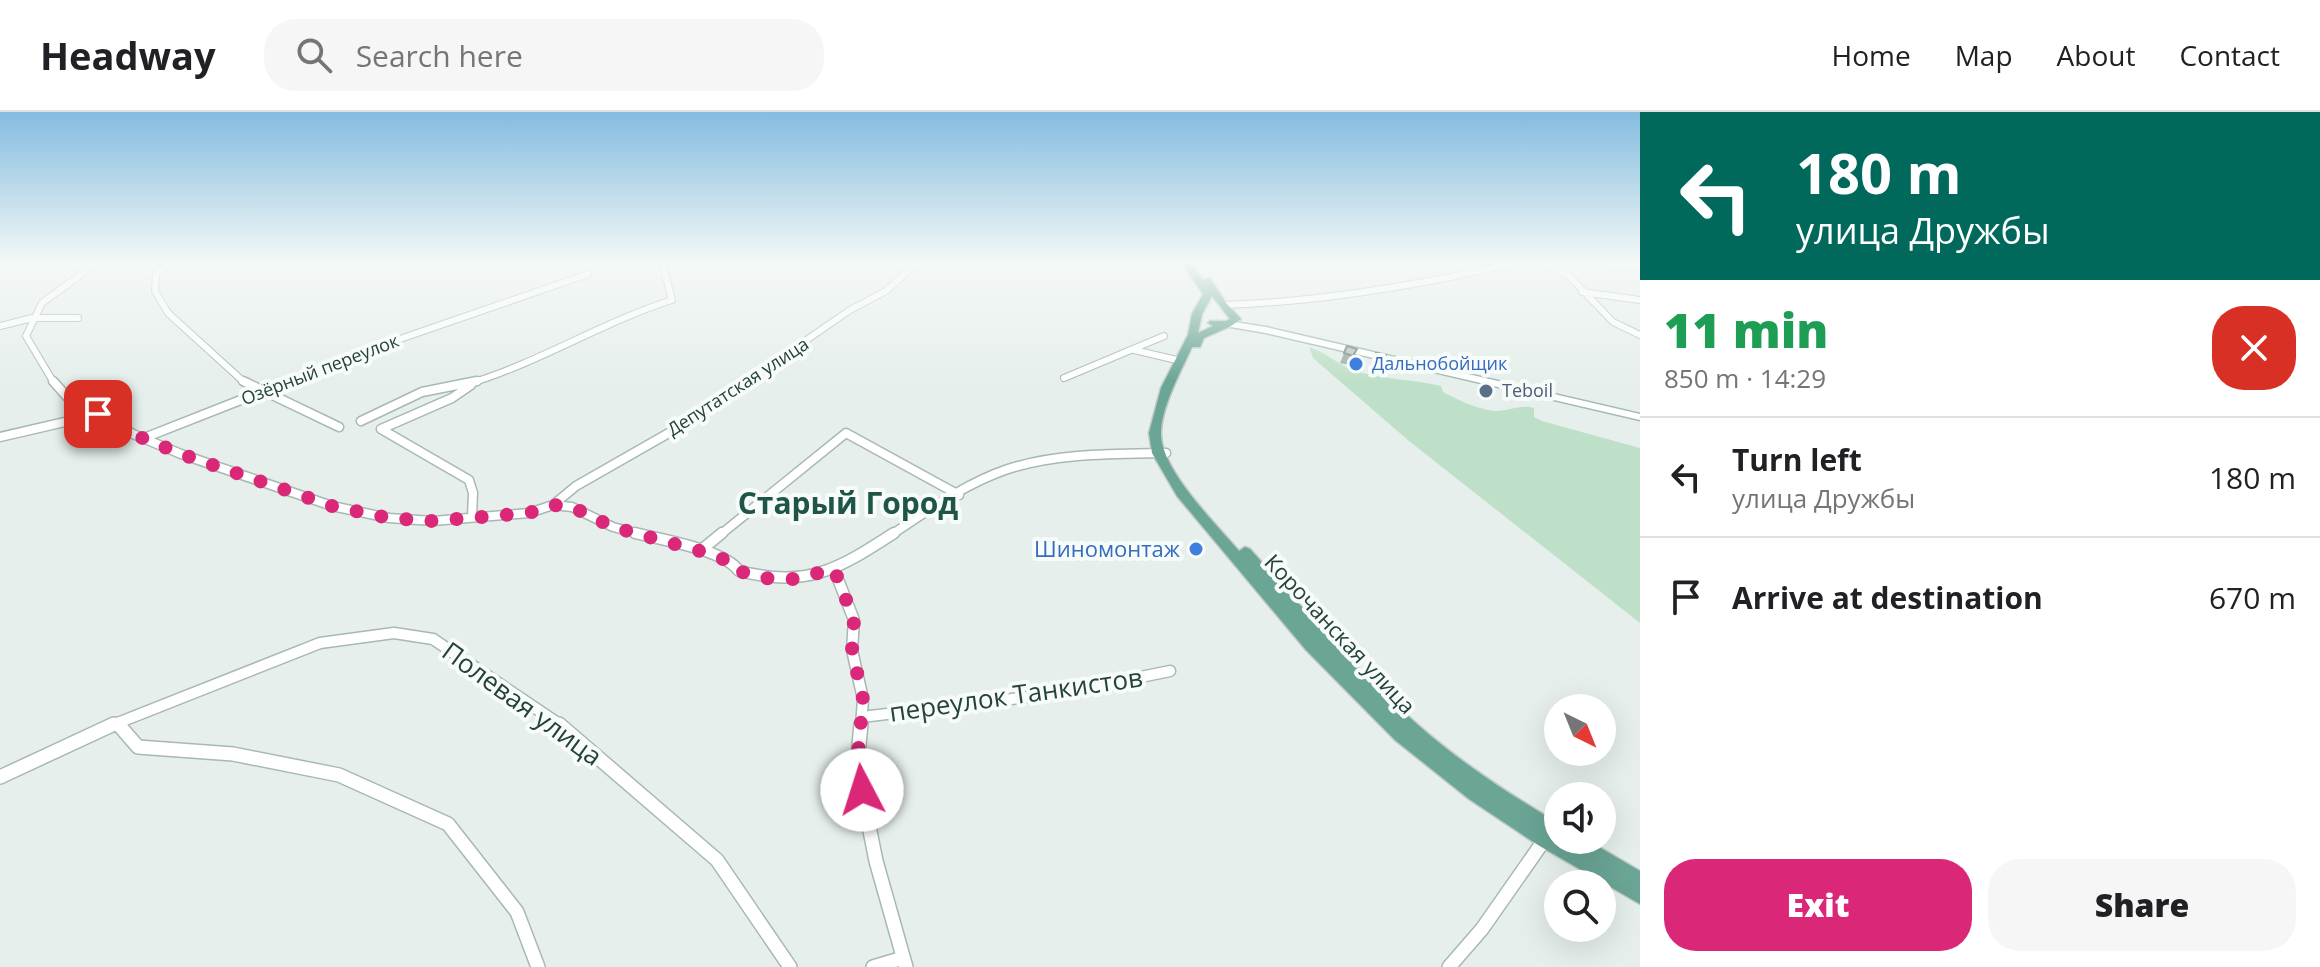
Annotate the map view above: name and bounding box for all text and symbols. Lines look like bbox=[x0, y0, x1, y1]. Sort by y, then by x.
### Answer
search box bbox=[264, 19, 824, 91]
text: Headway bbox=[40, 29, 216, 81]
icon: search bbox=[292, 33, 336, 77]
text: Search here bbox=[356, 35, 523, 76]
text: Home bbox=[1832, 36, 1911, 74]
text: Map bbox=[1955, 36, 2013, 74]
text: About bbox=[2057, 36, 2135, 74]
text: Contact bbox=[2179, 36, 2280, 74]
text: 180 m bbox=[1796, 134, 1962, 210]
icon: left bbox=[1664, 144, 1768, 248]
text: улица Дружбы bbox=[1796, 206, 2050, 255]
text: 11 min bbox=[1664, 297, 1828, 362]
button: close bbox=[2212, 306, 2296, 390]
street label: Озёрный переулок bbox=[237, 328, 403, 410]
street label: Депутатская улица bbox=[662, 331, 813, 441]
place label: Дальнобойщик bbox=[1372, 351, 1508, 375]
marker: Дальнобойщик bbox=[1347, 355, 1365, 373]
text: 850 m · 14:29 bbox=[1664, 360, 1826, 396]
place label: Teboil bbox=[1502, 378, 1553, 402]
pin bbox=[64, 380, 132, 448]
marker: Teboil bbox=[1477, 382, 1495, 400]
icon: arrive bbox=[76, 392, 120, 436]
text: Turn left bbox=[1732, 439, 1862, 480]
icon: left bbox=[1664, 455, 1708, 499]
text: 180 m bbox=[2209, 457, 2296, 498]
text: улица Дружбы bbox=[1732, 480, 1915, 516]
district label: Старый Город bbox=[738, 482, 958, 523]
place label: Шиномонтаж bbox=[1034, 533, 1181, 563]
marker: Шиномонтаж bbox=[1187, 540, 1205, 558]
street label: Корочанская улица bbox=[1259, 547, 1423, 720]
icon: arrive bbox=[1664, 575, 1708, 619]
text: Arrive at destination bbox=[1732, 577, 2043, 618]
text: 670 m bbox=[2209, 577, 2296, 618]
street label: Полевая улица bbox=[435, 633, 610, 774]
street label: переулок Танкистов bbox=[887, 658, 1145, 730]
north arrow bbox=[1544, 694, 1616, 766]
map controls bbox=[1544, 694, 1616, 942]
position arrow bbox=[820, 748, 904, 832]
button: sound bbox=[1544, 782, 1616, 854]
button: Exit bbox=[1664, 859, 1972, 951]
button: Share bbox=[1988, 859, 2296, 951]
button: search bbox=[1544, 870, 1616, 942]

